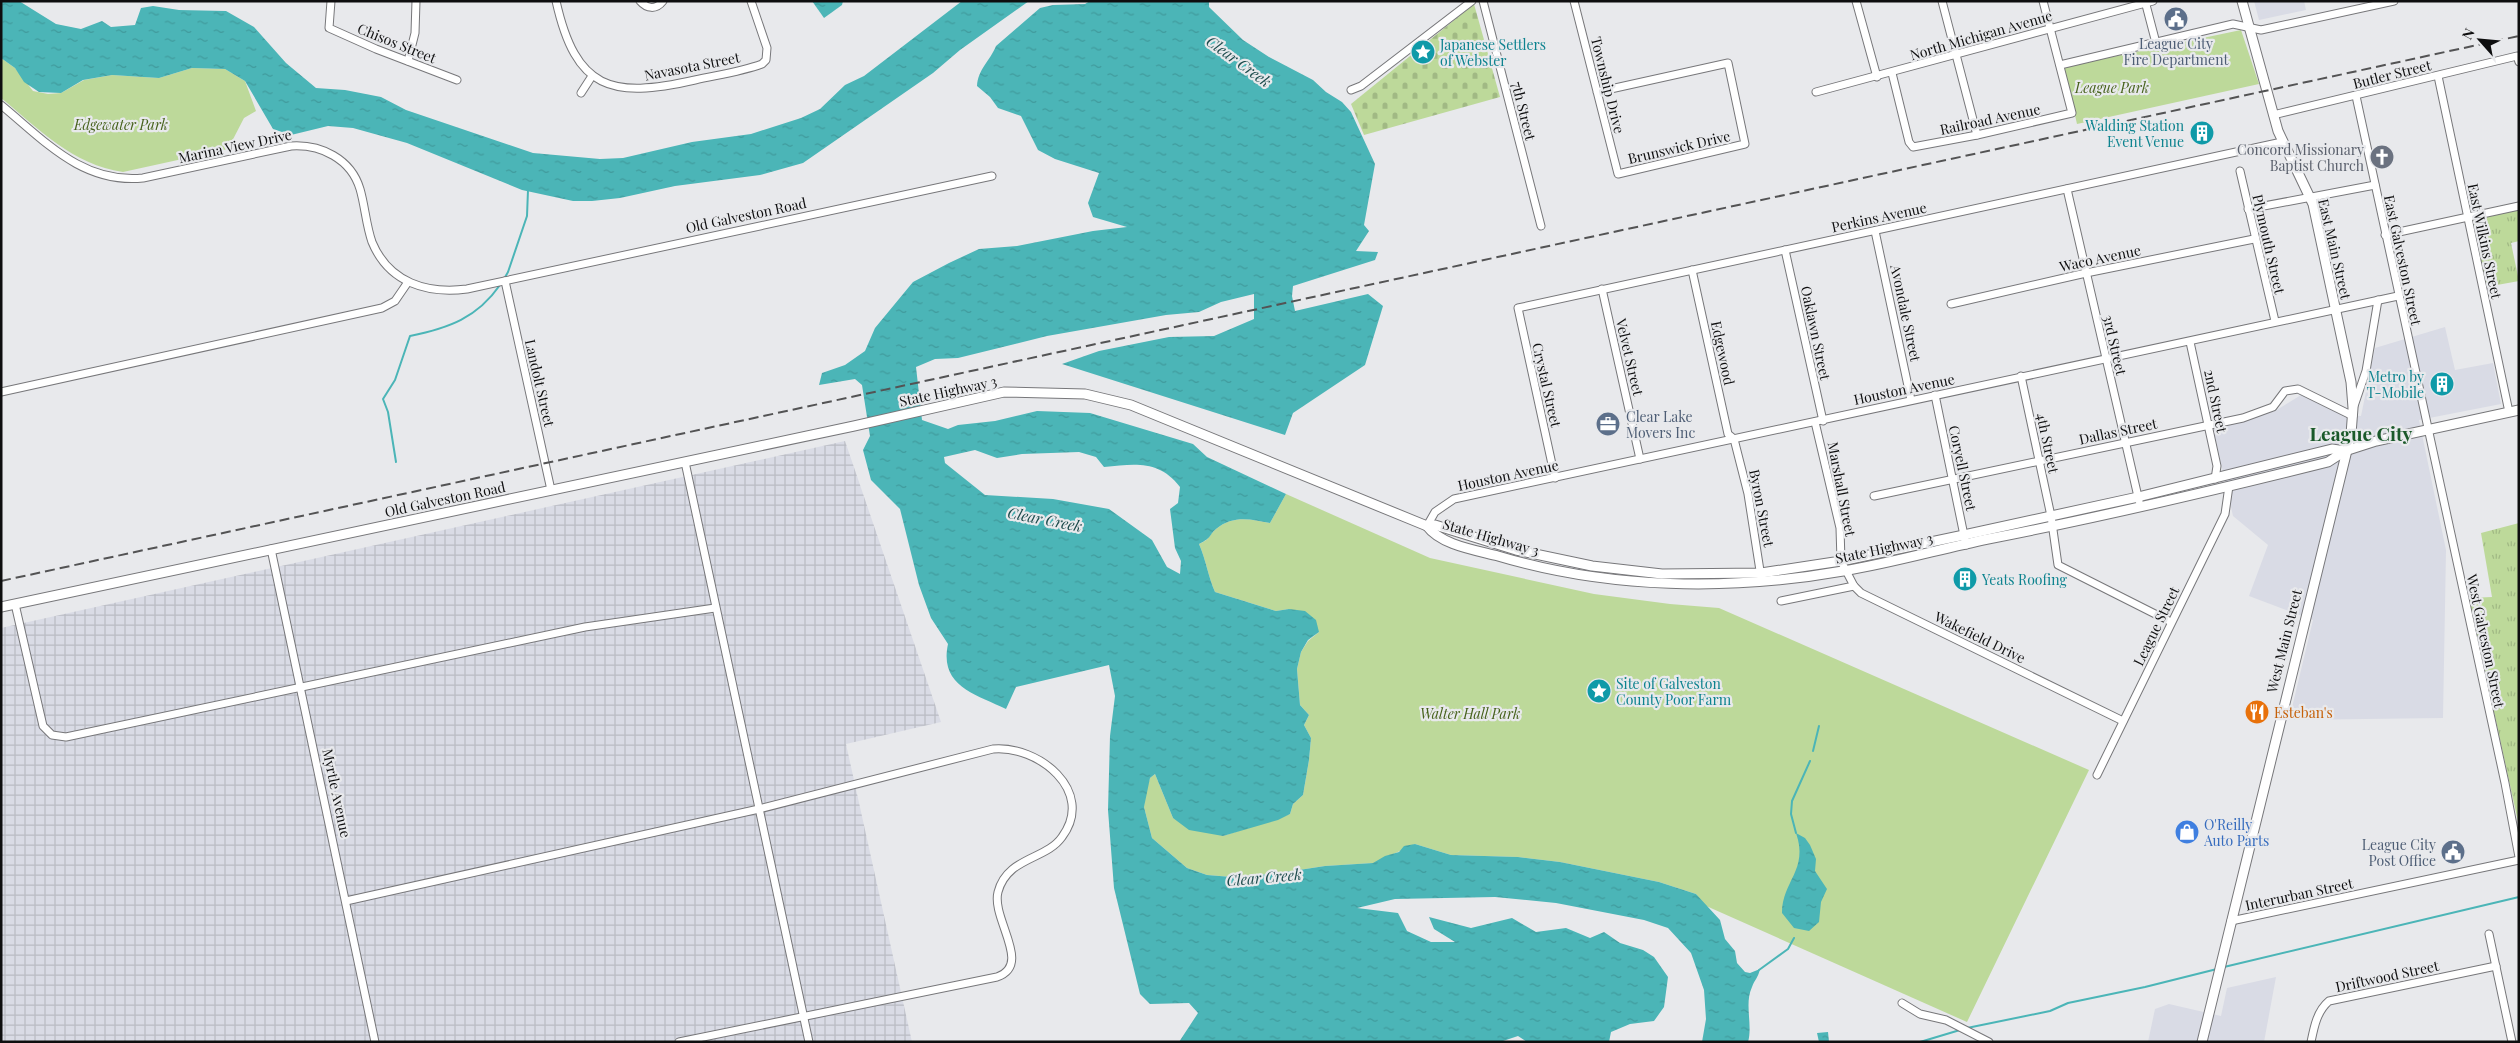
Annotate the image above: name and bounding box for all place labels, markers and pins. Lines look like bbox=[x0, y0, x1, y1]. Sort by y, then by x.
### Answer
public building icon: League City Fire Department bbox=[2163, 6, 2189, 32]
place label: League City Fire Department bbox=[2124, 34, 2229, 69]
place label: Japanese Settlers of Webster bbox=[1439, 35, 1546, 70]
place icon: Japanese Settlers of Webster bbox=[1410, 39, 1436, 65]
place label: Walding Station Event Venue bbox=[2084, 116, 2185, 151]
building icon: Walding Station Event Venue bbox=[2189, 120, 2215, 146]
place label: Concord Missionary Baptist Church bbox=[2237, 140, 2365, 175]
church icon: Concord Missionary Baptist Church bbox=[2369, 144, 2395, 170]
place label: Metro by T-Mobile bbox=[2367, 367, 2424, 402]
building icon: Metro by T-Mobile bbox=[2429, 371, 2455, 397]
place label: Clear Lake Movers Inc bbox=[1626, 407, 1695, 442]
office icon: Clear Lake Movers Inc bbox=[1595, 411, 1621, 437]
building icon: Yeats Roofing bbox=[1952, 566, 1978, 592]
place label: Yeats Roofing bbox=[1981, 570, 2067, 589]
place label: Site of Galveston County Poor Farm bbox=[1616, 674, 1732, 709]
place icon: Site of Galveston County Poor Farm bbox=[1586, 678, 1612, 704]
restaurant icon: Esteban's bbox=[2244, 699, 2270, 725]
place label: Esteban's bbox=[2274, 703, 2333, 722]
place label: O'Reilly Auto Parts bbox=[2203, 815, 2269, 850]
shop icon: O'Reilly Auto Parts bbox=[2174, 819, 2200, 845]
place label: League City Post Office bbox=[2362, 835, 2436, 870]
public building icon: League City Post Office bbox=[2440, 839, 2466, 865]

